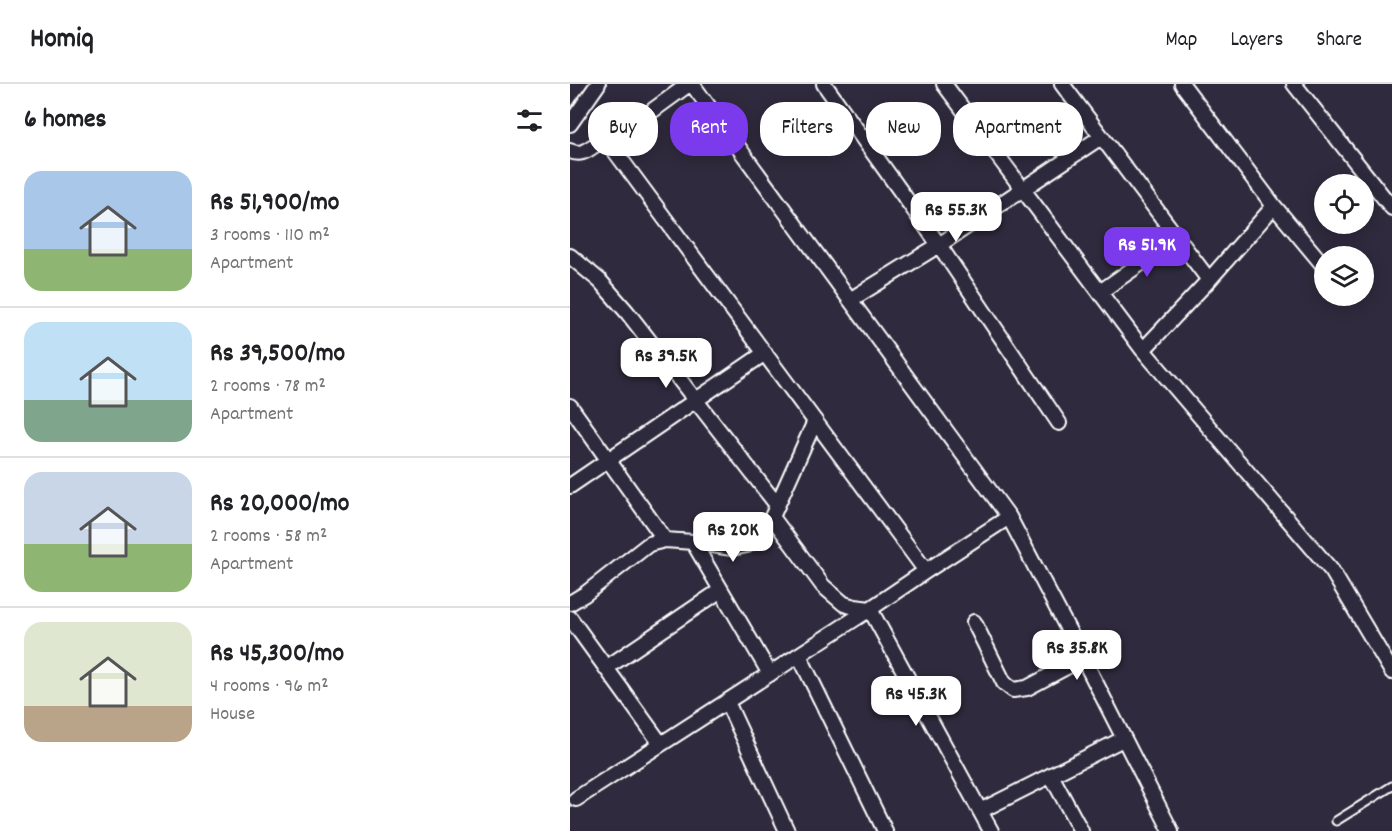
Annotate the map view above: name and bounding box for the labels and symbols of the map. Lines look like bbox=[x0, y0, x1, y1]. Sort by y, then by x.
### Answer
pin: Rs 55.3K bbox=[894, 192, 1018, 243]
pin: Rs 51.9K bbox=[1085, 227, 1209, 278]
pin: Rs 39.5K bbox=[604, 338, 728, 389]
pin: Rs 20K bbox=[684, 512, 782, 563]
pin: Rs 35.8K bbox=[1015, 630, 1139, 681]
pin: Rs 45.3K bbox=[854, 676, 978, 727]

